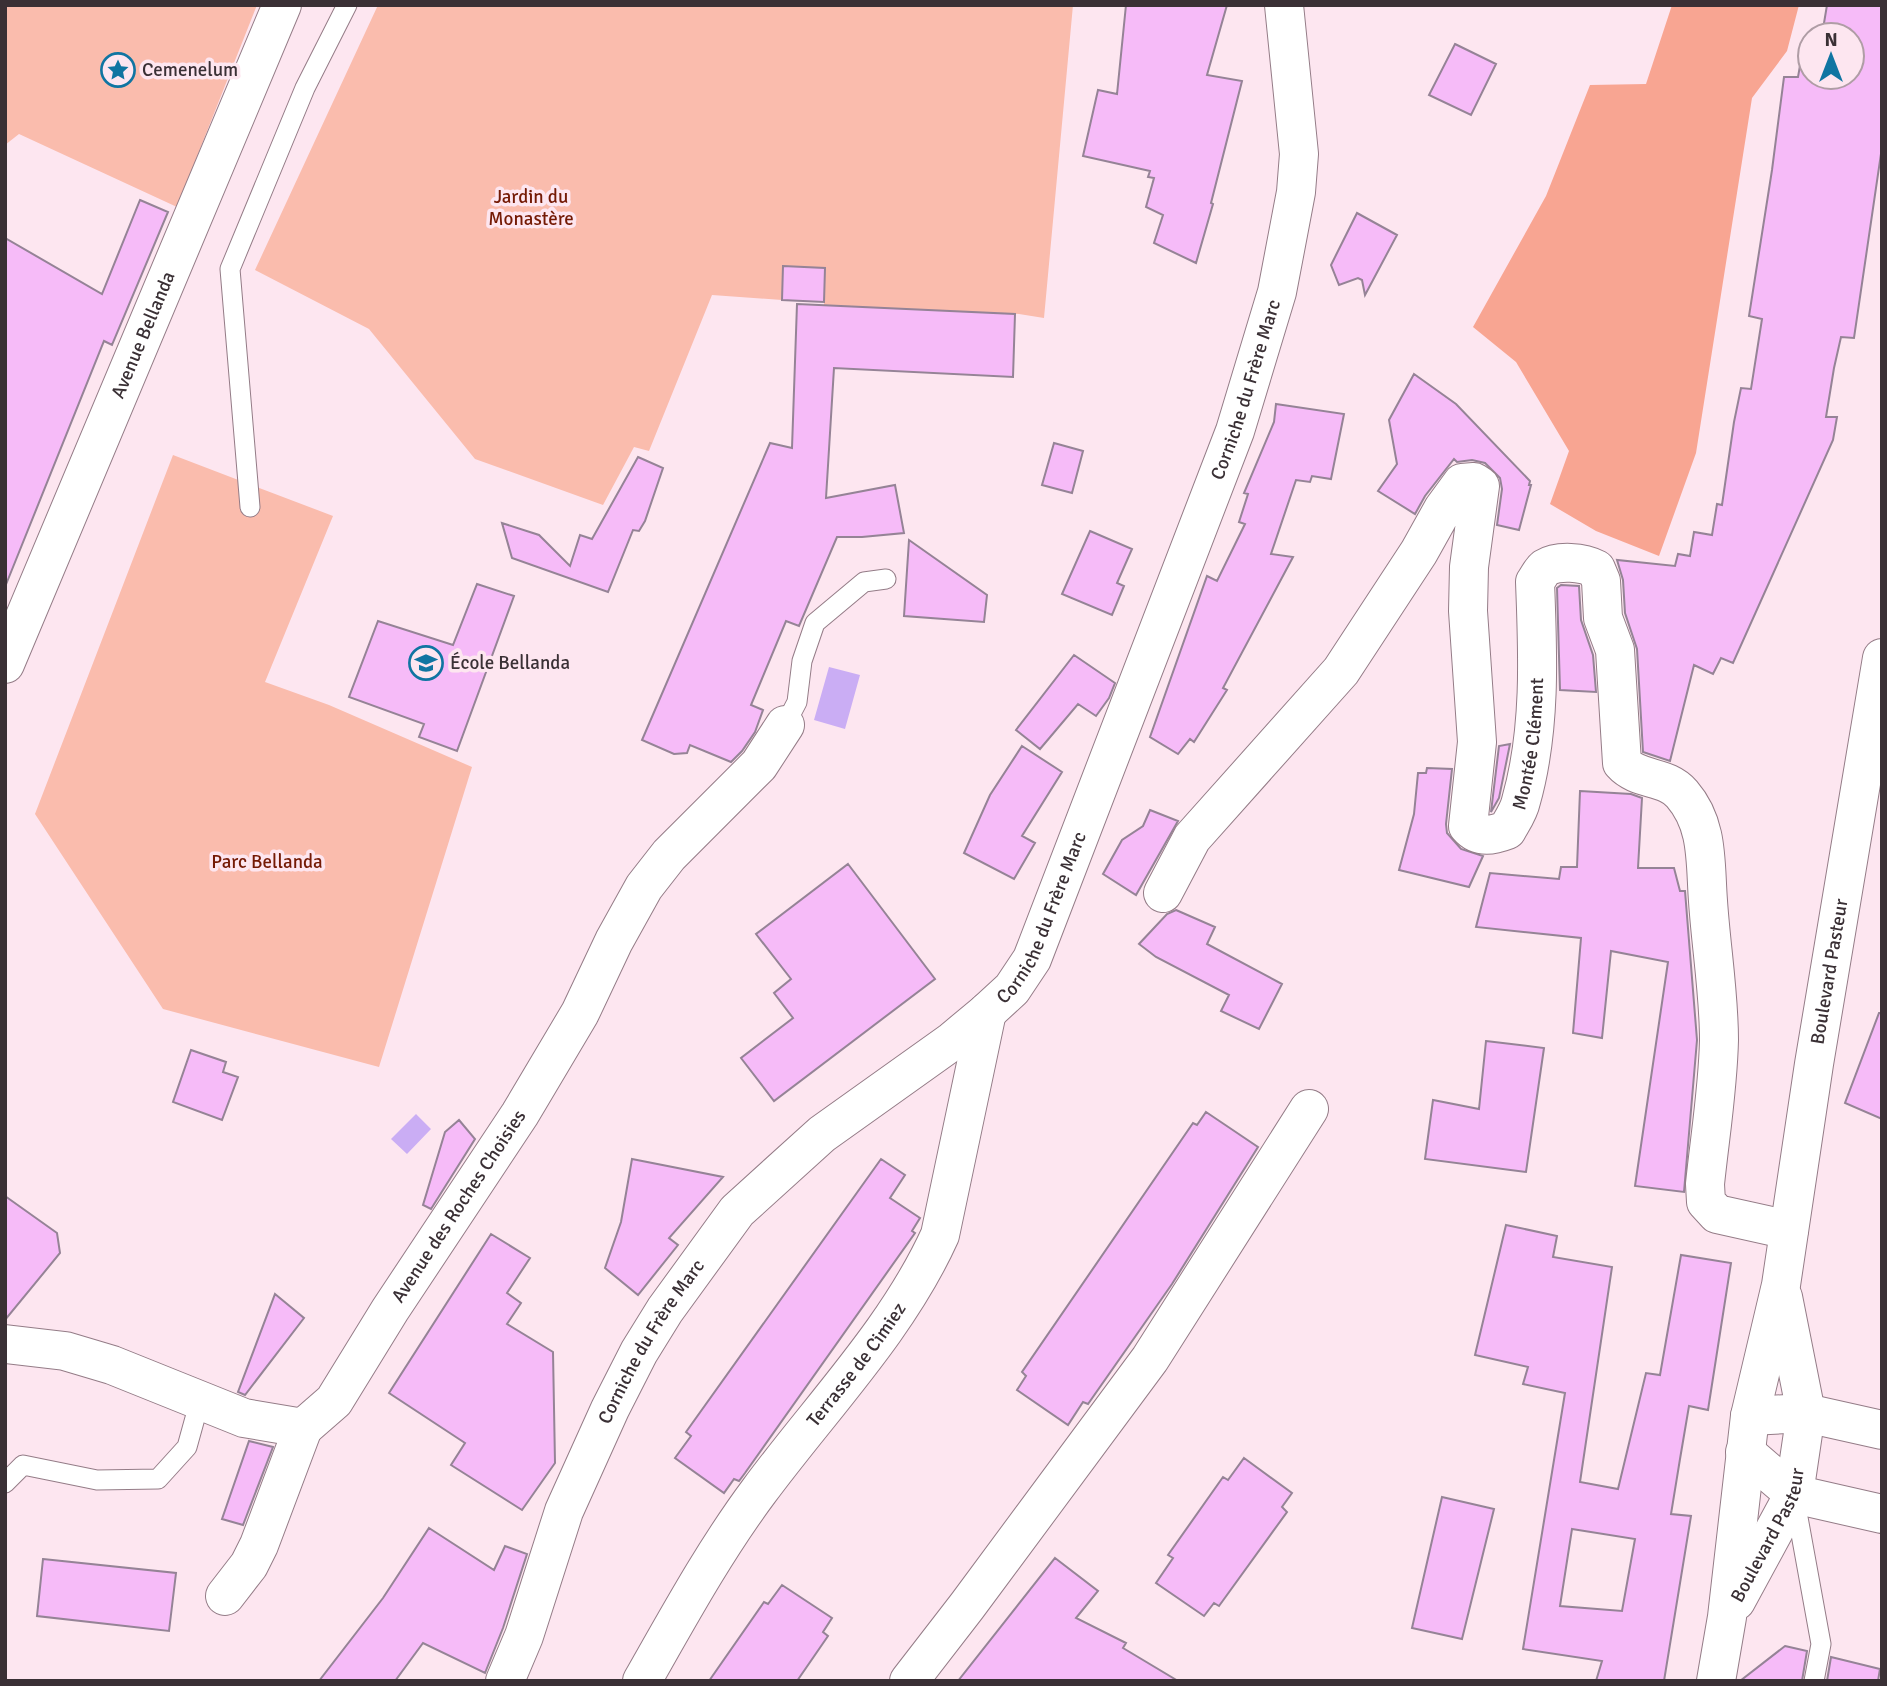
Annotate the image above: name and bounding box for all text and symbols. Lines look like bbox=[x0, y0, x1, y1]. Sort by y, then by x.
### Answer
north arrow bbox=[1796, 21, 1866, 91]
text: N bbox=[1824, 28, 1838, 52]
place icon: Cemenelum bbox=[99, 51, 137, 89]
place label: Cemenelum bbox=[142, 58, 238, 82]
park label: Jardin du Monastère bbox=[488, 185, 574, 231]
street label: Avenue Bellanda bbox=[106, 268, 181, 402]
street label: Corniche du Frère Marc bbox=[1205, 297, 1286, 483]
school or university icon: École Bellanda bbox=[407, 644, 445, 682]
place label: École Bellanda bbox=[450, 651, 570, 675]
street label: Montée Clément bbox=[1507, 677, 1549, 812]
street label: Corniche du Frère Marc bbox=[992, 828, 1092, 1009]
park label: Parc Bellanda bbox=[211, 850, 323, 874]
street label: Boulevard Pasteur bbox=[1805, 897, 1853, 1046]
street label: Avenue des Roches Choisies bbox=[386, 1105, 531, 1307]
street label: Corniche du Frère Marc bbox=[593, 1255, 710, 1428]
street label: Terrasse de Cimiez bbox=[802, 1298, 911, 1432]
street label: Boulevard Pasteur bbox=[1726, 1466, 1810, 1607]

